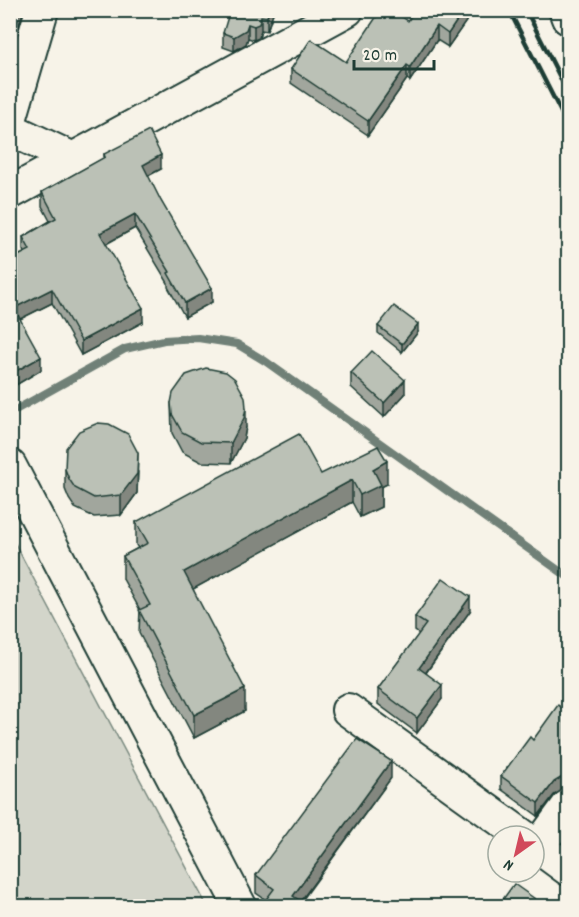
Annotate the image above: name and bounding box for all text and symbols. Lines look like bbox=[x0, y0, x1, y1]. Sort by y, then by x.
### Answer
scale bar bbox=[354, 33, 434, 71]
text: 20 m bbox=[363, 44, 397, 69]
north arrow bbox=[486, 824, 546, 884]
text: N bbox=[499, 853, 519, 876]

